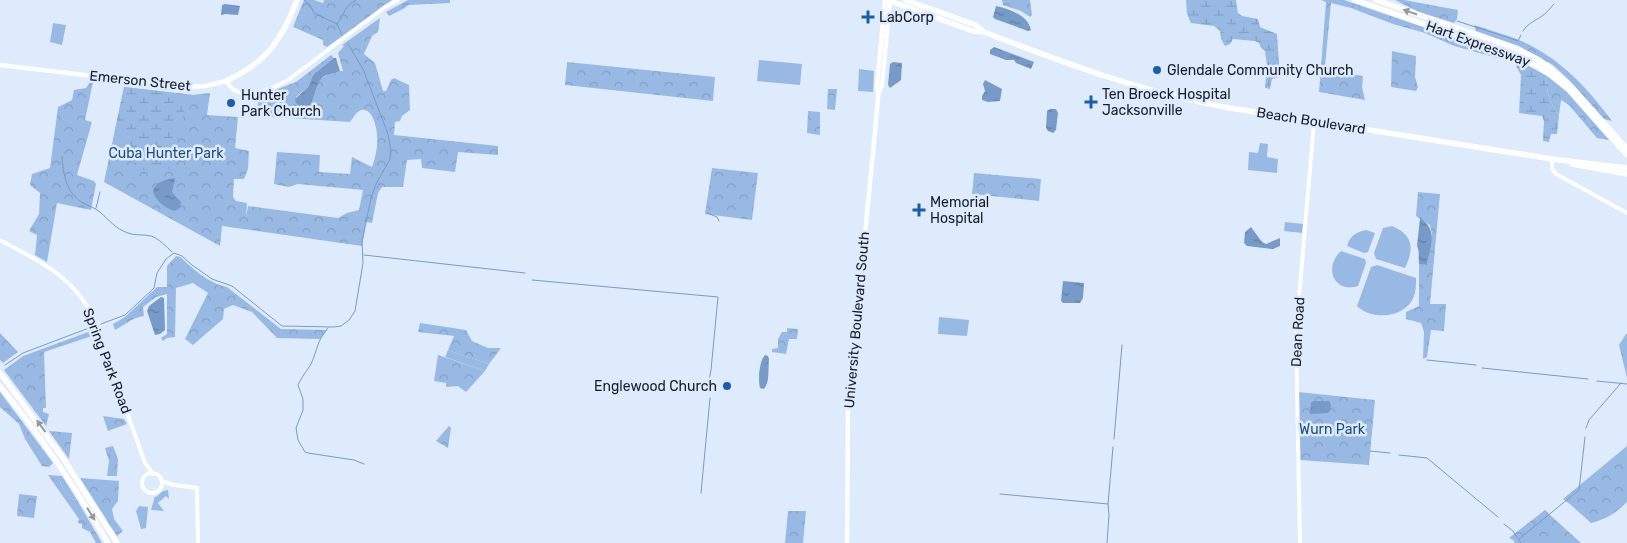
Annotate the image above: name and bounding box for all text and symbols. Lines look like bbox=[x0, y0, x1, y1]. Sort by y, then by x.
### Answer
one-way arrow bbox=[1402, 8, 1417, 16]
place label: LabCorp bbox=[879, 9, 934, 26]
marker: LabCorp bbox=[861, 10, 875, 24]
street label: Hart Expressway bbox=[1424, 17, 1533, 71]
place label: Glendale Community Church bbox=[1167, 62, 1354, 79]
marker: Glendale Community Church bbox=[1151, 64, 1163, 76]
street label: Emerson Street bbox=[89, 67, 192, 95]
place label: Ten Broeck Hospital Jacksonville bbox=[1102, 86, 1231, 119]
place label: Hunter Park Church bbox=[241, 87, 321, 120]
marker: Ten Broeck Hospital Jacksonville bbox=[1084, 95, 1098, 109]
marker: Hunter Park Church bbox=[225, 97, 237, 109]
street label: Beach Boulevard bbox=[1255, 104, 1367, 138]
park label: Cuba Hunter Park bbox=[109, 145, 224, 162]
place label: Memorial Hospital bbox=[930, 194, 989, 227]
marker: Memorial Hospital bbox=[912, 203, 926, 217]
street label: University Boulevard South bbox=[841, 231, 873, 409]
street label: Dean Road bbox=[1288, 296, 1308, 368]
street label: Spring Park Road bbox=[79, 306, 135, 416]
place label: Englewood Church bbox=[594, 378, 717, 395]
marker: Englewood Church bbox=[721, 380, 733, 392]
one-way arrow bbox=[36, 419, 46, 433]
park label: Wurn Park bbox=[1299, 421, 1366, 438]
one-way arrow bbox=[86, 507, 95, 520]

